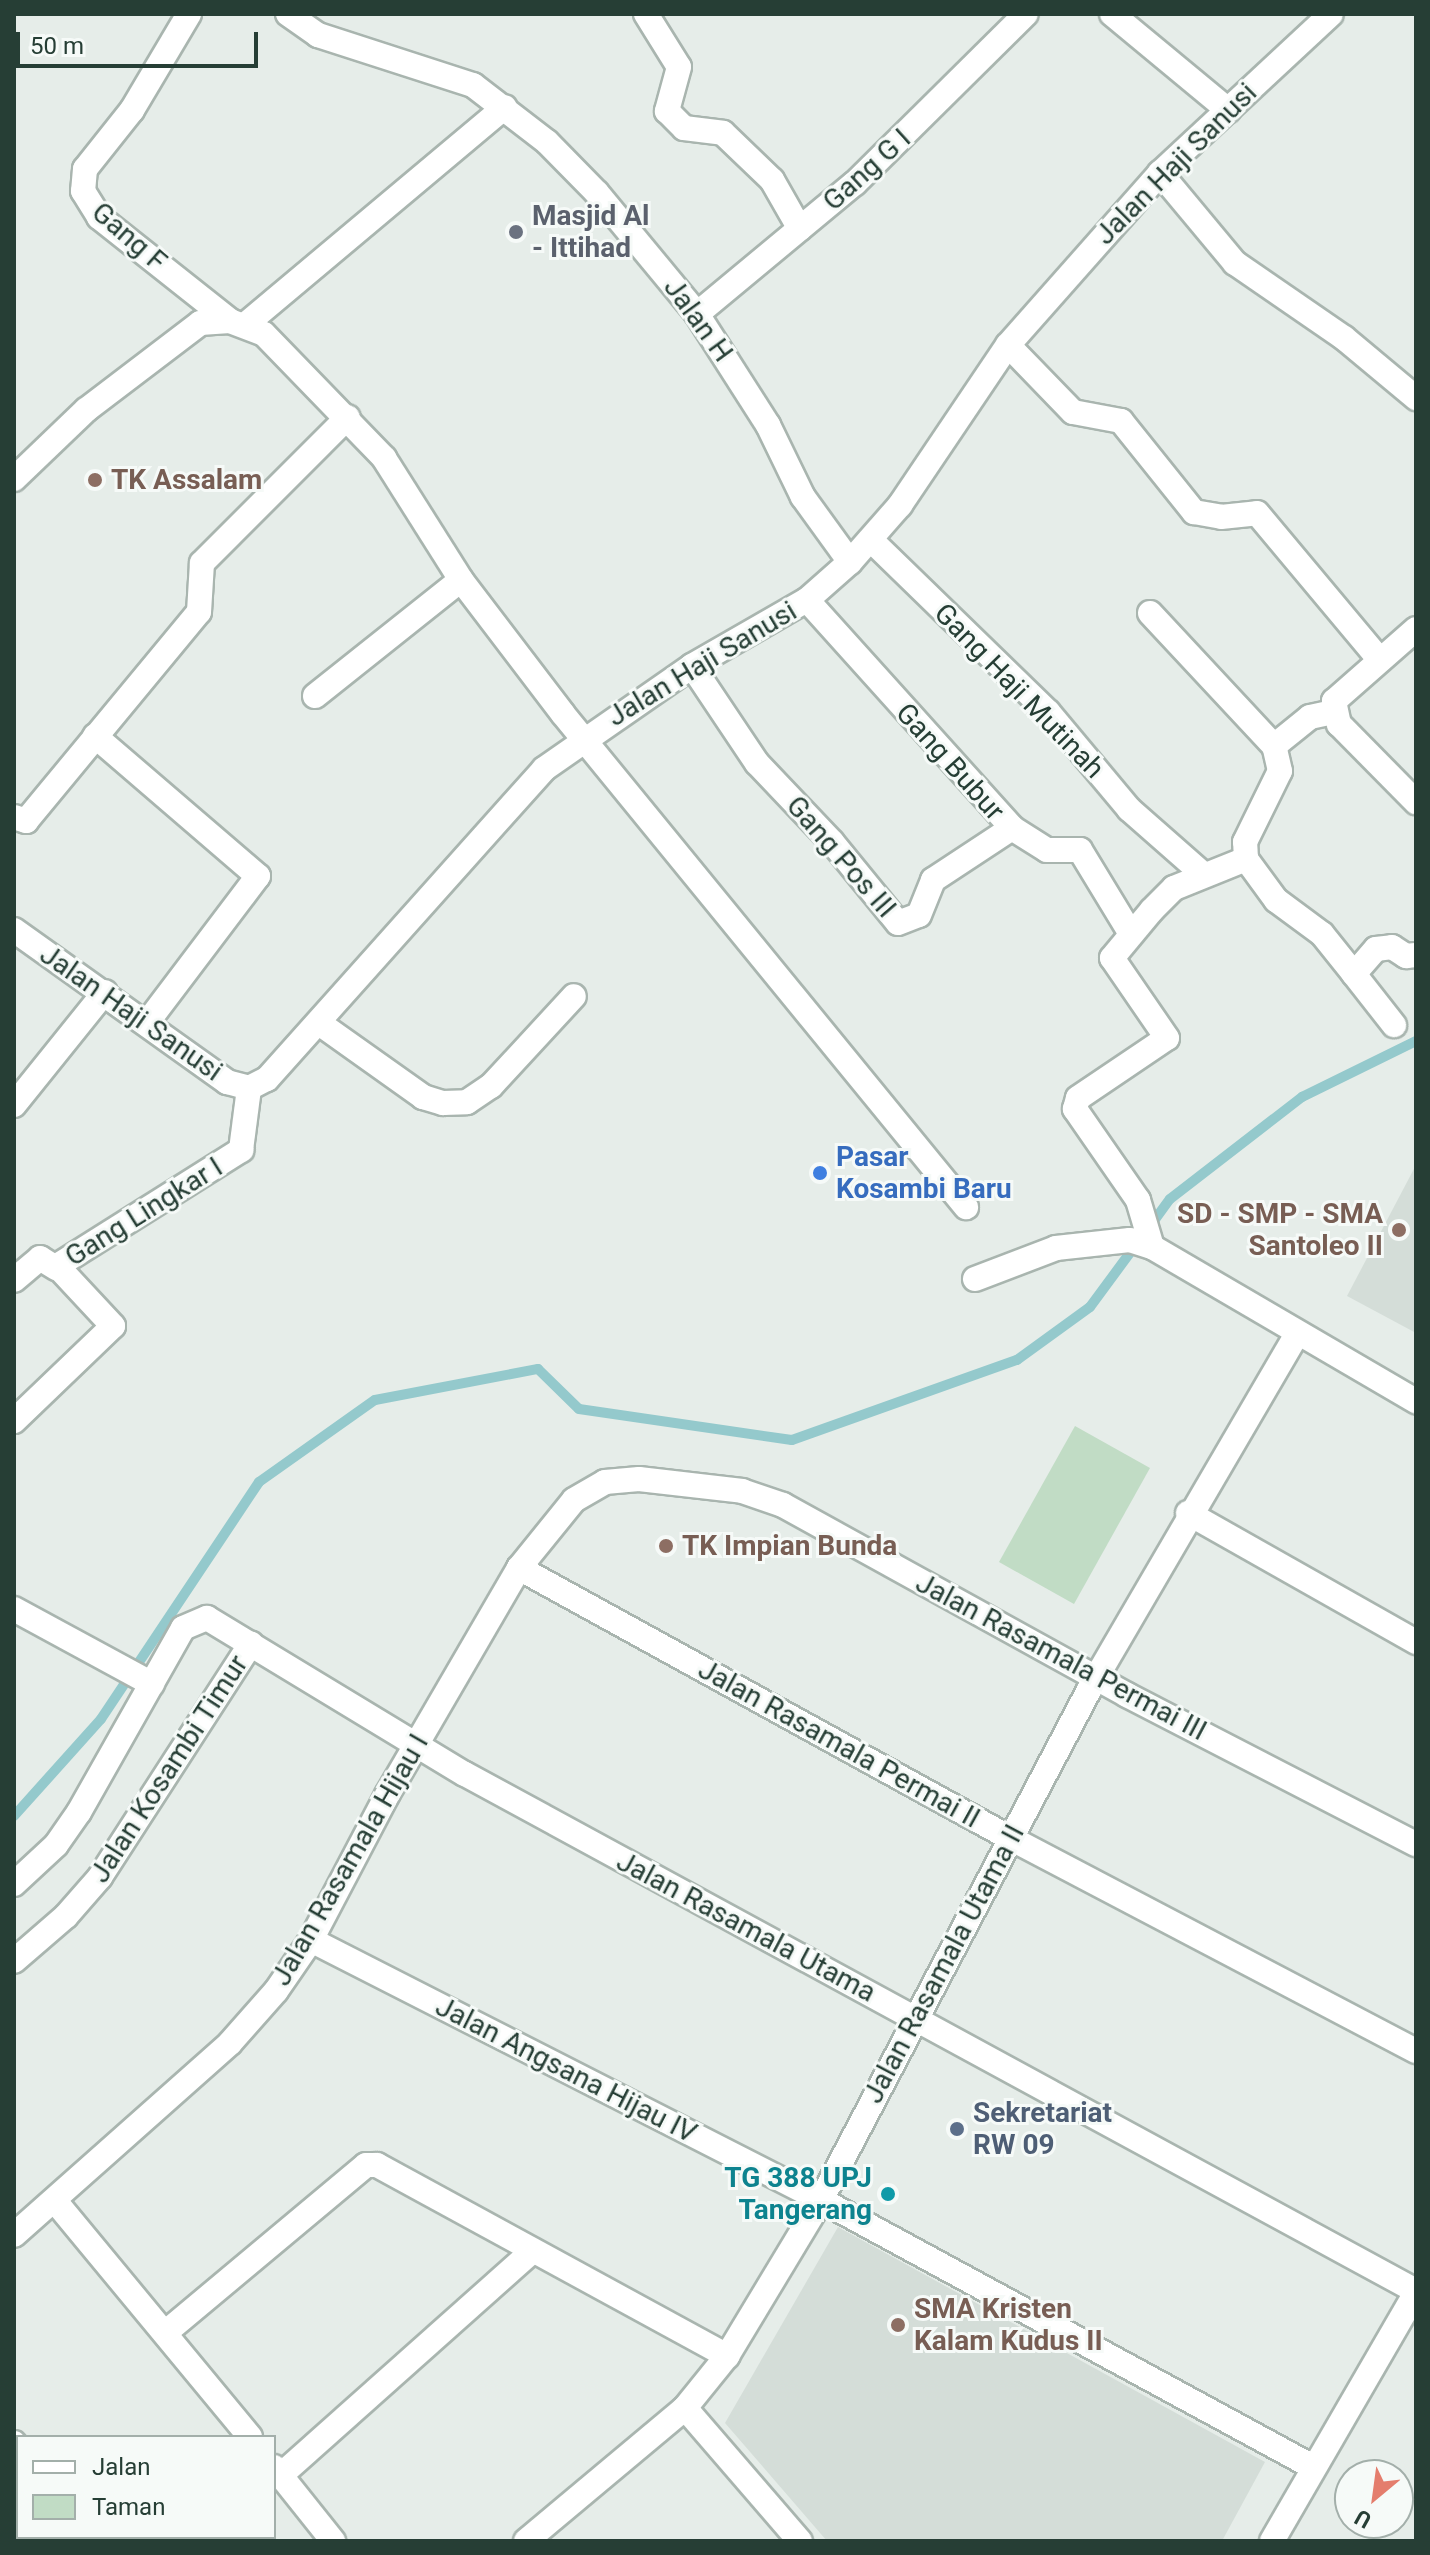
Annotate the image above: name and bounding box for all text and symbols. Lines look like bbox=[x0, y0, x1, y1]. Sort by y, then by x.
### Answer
scale bar bbox=[20, 16, 262, 66]
text: 50 m bbox=[30, 32, 84, 60]
street label: Jalan Haji Sanusi bbox=[1088, 76, 1264, 252]
street label: Gang G I bbox=[816, 122, 918, 218]
street label: Gang F bbox=[85, 195, 173, 279]
place label: Masjid Al - Ittihad bbox=[532, 199, 650, 265]
marker: Masjid Al - Ittihad bbox=[507, 223, 525, 241]
street label: Jalan H bbox=[656, 272, 740, 368]
place label: TK Assalam bbox=[111, 463, 262, 497]
marker: TK Assalam bbox=[86, 471, 104, 489]
street label: Jalan Haji Sanusi bbox=[601, 594, 803, 734]
street label: Gang Haji Mutinah bbox=[927, 597, 1111, 785]
street label: Gang Bubur bbox=[889, 697, 1011, 827]
street label: Gang Pos III bbox=[779, 789, 903, 925]
street label: Jalan Haji Sanusi bbox=[33, 938, 229, 1088]
place label: Pasar Kosambi Baru bbox=[836, 1140, 1012, 1206]
street label: Gang Lingkar I bbox=[59, 1150, 229, 1274]
marker: Pasar Kosambi Baru bbox=[811, 1164, 829, 1182]
place label: SD - SMP - SMA Santoleo II bbox=[1177, 1197, 1383, 1263]
marker: SD - SMP - SMA Santoleo II bbox=[1390, 1221, 1408, 1239]
place label: TK Impian Bunda bbox=[682, 1529, 897, 1563]
marker: TK Impian Bunda bbox=[657, 1537, 675, 1555]
street label: Jalan Rasamala Permai III bbox=[910, 1566, 1212, 1748]
street label: Jalan Kosambi Timur bbox=[83, 1649, 255, 1889]
street label: Jalan Rasamala Permai II bbox=[692, 1653, 986, 1835]
street label: Jalan Rasamala Hijau I bbox=[264, 1728, 436, 1992]
street label: Jalan Rasamala Utama II bbox=[856, 1819, 1032, 2109]
street label: Jalan Rasamala Utama bbox=[611, 1844, 881, 2010]
street label: Jalan Angsana Hijau IV bbox=[430, 1990, 702, 2150]
place label: Sekretariat RW 09 bbox=[973, 2096, 1112, 2162]
marker: Sekretariat RW 09 bbox=[948, 2120, 966, 2138]
place label: TG 388 UPJ Tangerang bbox=[724, 2161, 872, 2227]
marker: TG 388 UPJ Tangerang bbox=[879, 2185, 897, 2203]
place label: SMA Kristen Kalam Kudus II bbox=[914, 2292, 1103, 2358]
marker: SMA Kristen Kalam Kudus II bbox=[889, 2316, 907, 2334]
legend bbox=[16, 2435, 276, 2539]
text: Jalan bbox=[92, 2453, 150, 2481]
north arrow bbox=[1334, 2459, 1414, 2539]
text: Taman bbox=[92, 2493, 165, 2521]
text: U bbox=[1351, 2504, 1376, 2533]

